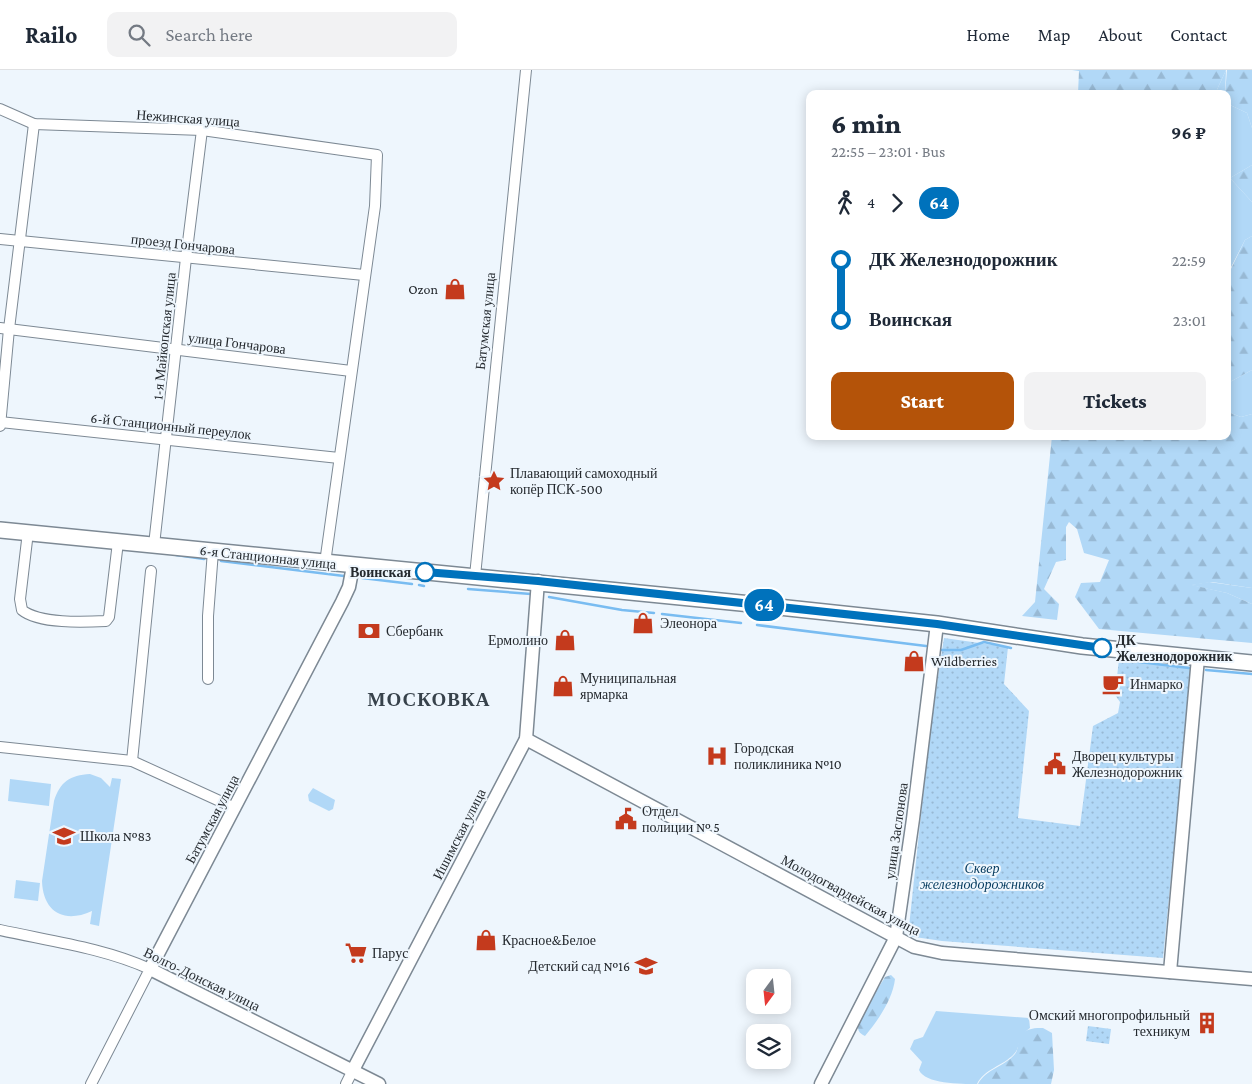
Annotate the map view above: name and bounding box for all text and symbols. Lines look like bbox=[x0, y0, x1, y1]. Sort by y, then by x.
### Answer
search box bbox=[107, 12, 457, 57]
text: Railo bbox=[25, 21, 77, 48]
icon: search bbox=[125, 21, 153, 49]
text: Search here bbox=[165, 24, 253, 45]
text: Home bbox=[967, 25, 1010, 45]
text: Map bbox=[1038, 25, 1070, 45]
text: About bbox=[1098, 25, 1142, 45]
text: Contact bbox=[1170, 25, 1227, 45]
street label: Нежинская улица bbox=[136, 106, 241, 130]
text: 6 min bbox=[831, 108, 901, 139]
text: 96 ₽ bbox=[1171, 122, 1206, 143]
text: 22:55 – 23:01 · Bus bbox=[831, 143, 945, 160]
icon: walk bbox=[831, 189, 859, 217]
icon: forward bbox=[883, 189, 911, 217]
text: 64 bbox=[929, 193, 949, 213]
text: 4 bbox=[867, 194, 875, 211]
street label: проезд Гончарова bbox=[130, 231, 236, 257]
text: ДК Железнодорожник bbox=[869, 249, 1058, 270]
text: 22:59 bbox=[1172, 252, 1206, 269]
street label: 1-я Майкопская улица bbox=[149, 271, 179, 401]
street label: Батумская улица bbox=[472, 271, 498, 371]
shop icon: Ozon bbox=[442, 276, 468, 302]
place label: Ozon bbox=[408, 281, 438, 297]
text: Воинская bbox=[869, 309, 952, 330]
text: 23:01 bbox=[1173, 312, 1206, 329]
street label: улица Гончарова bbox=[187, 329, 288, 357]
button: Start bbox=[831, 372, 1014, 430]
button: Tickets bbox=[1024, 372, 1206, 430]
street label: 6-й Станционный переулок bbox=[90, 410, 252, 442]
place label: Плавающий самоходный копёр ПСК-500 bbox=[510, 465, 658, 497]
place icon: Плавающий самоходный копёр ПСК-500 bbox=[481, 468, 507, 494]
street label: 6-я Станционная улица bbox=[199, 542, 338, 572]
marker: Воинская bbox=[415, 562, 435, 582]
place label: Воинская bbox=[350, 564, 411, 580]
line badge: 64 bbox=[742, 589, 786, 621]
text: 64 bbox=[754, 595, 774, 615]
shop icon: Элеонора bbox=[630, 610, 656, 636]
place label: Элеонора bbox=[660, 615, 718, 631]
bank icon: Сбербанк bbox=[356, 618, 382, 644]
place label: Сбербанк bbox=[386, 623, 443, 639]
shop icon: Ермолино bbox=[552, 627, 578, 653]
place label: Ермолино bbox=[488, 632, 548, 648]
place label: ДК Железнодорожник bbox=[1116, 632, 1234, 664]
marker: ДК Железнодорожник bbox=[1092, 638, 1112, 658]
shop icon: Wildberries bbox=[901, 648, 927, 674]
place label: Wildberries bbox=[931, 653, 997, 669]
place label: Муниципальная ярмарка bbox=[580, 670, 677, 702]
cafe icon: Инмарко bbox=[1100, 671, 1126, 697]
shop icon: Муниципальная ярмарка bbox=[550, 673, 576, 699]
place label: Инмарко bbox=[1130, 676, 1183, 692]
district label: МОСКОВКА bbox=[368, 689, 490, 710]
place label: Городская поликлиника №10 bbox=[734, 740, 842, 772]
hospital icon: Городская поликлиника №10 bbox=[704, 743, 730, 769]
place label: Дворец культуры Железнодорожник bbox=[1072, 748, 1182, 780]
public building icon: Дворец культуры Железнодорожник bbox=[1042, 751, 1068, 777]
street label: Батумская улица bbox=[182, 771, 242, 866]
street label: улица Заслонова bbox=[881, 781, 911, 881]
street label: Ишимская улица bbox=[429, 785, 489, 882]
place label: Отдел полиции № 5 bbox=[642, 803, 720, 835]
public building icon: Отдел полиции № 5 bbox=[613, 806, 639, 832]
school or university icon: Школа №83 bbox=[51, 823, 77, 849]
place label: Школа №83 bbox=[80, 828, 151, 844]
street label: Молодогвардейская улица bbox=[779, 851, 924, 939]
park label: Сквер железнодорожников bbox=[920, 860, 1044, 892]
shop icon: Красное&Белое bbox=[473, 927, 499, 953]
place label: Красное&Белое bbox=[502, 932, 596, 948]
supermarket icon: Парус bbox=[343, 940, 369, 966]
street label: Волго-Донская улица bbox=[141, 944, 263, 1014]
place label: Парус bbox=[372, 945, 408, 961]
school or university icon: Детский сад №16 bbox=[633, 953, 659, 979]
place label: Детский сад №16 bbox=[528, 958, 630, 974]
north arrow bbox=[746, 969, 791, 1014]
map controls bbox=[746, 969, 791, 1069]
place label: Омский многопрофильный техникум bbox=[1029, 1007, 1190, 1039]
building icon: Омский многопрофильный техникум bbox=[1194, 1010, 1220, 1036]
button: layers bbox=[746, 1024, 791, 1069]

